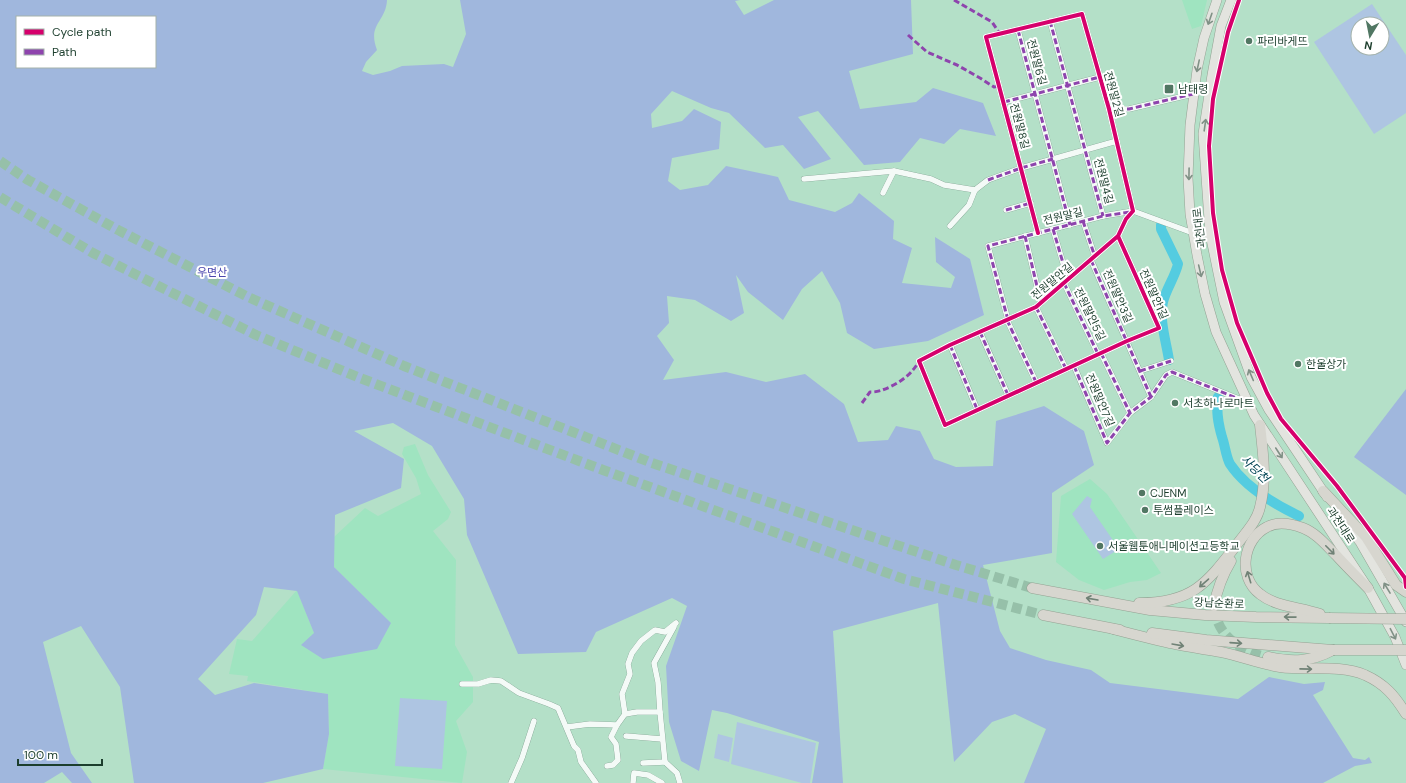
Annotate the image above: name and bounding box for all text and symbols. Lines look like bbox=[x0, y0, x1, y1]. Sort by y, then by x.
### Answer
one-way arrow bbox=[1206, 13, 1214, 25]
legend bbox=[16, 16, 156, 68]
north arrow bbox=[1350, 16, 1390, 56]
text: Cycle path bbox=[52, 24, 112, 40]
place label: 파리바게뜨 bbox=[1257, 34, 1308, 48]
marker: 파리바게뜨 bbox=[1244, 36, 1254, 46]
street label: 전원말6길 bbox=[1024, 37, 1050, 87]
text: N bbox=[1363, 38, 1373, 53]
text: Path bbox=[52, 44, 77, 60]
one-way arrow bbox=[1193, 59, 1201, 72]
street label: 전원말2길 bbox=[1101, 70, 1127, 118]
place label: 남태령 bbox=[1178, 82, 1208, 96]
marker: 남태령 bbox=[1163, 83, 1175, 95]
street label: 전원말8길 bbox=[1007, 101, 1033, 151]
one-way arrow bbox=[1201, 119, 1209, 132]
street label: 전원말4길 bbox=[1091, 156, 1117, 206]
one-way arrow bbox=[1185, 167, 1193, 180]
street label: 전원말길 bbox=[1042, 204, 1084, 228]
street label: 과천대로 bbox=[1190, 207, 1208, 249]
street label: 전원말안길 bbox=[1028, 259, 1076, 303]
one-way arrow bbox=[1197, 264, 1205, 277]
park label: 우면산 bbox=[197, 265, 227, 279]
street label: 전원말안1길 bbox=[1137, 266, 1171, 322]
street label: 전원말안3길 bbox=[1100, 267, 1136, 325]
street label: 전원말안5길 bbox=[1071, 285, 1109, 343]
place label: 한울상가 bbox=[1306, 357, 1346, 371]
marker: 한울상가 bbox=[1293, 359, 1303, 369]
one-way arrow bbox=[1247, 369, 1254, 381]
street label: 전원말안7길 bbox=[1083, 371, 1117, 429]
place label: 서초하나로마트 bbox=[1183, 396, 1254, 410]
marker: 서초하나로마트 bbox=[1170, 398, 1180, 408]
one-way arrow bbox=[1275, 447, 1283, 458]
water label: 사당천 bbox=[1238, 452, 1274, 488]
place label: CJENM bbox=[1150, 486, 1186, 500]
marker: CJENM bbox=[1137, 488, 1147, 498]
place label: 투썸플레이스 bbox=[1153, 503, 1214, 517]
street label: 과천대로 bbox=[1324, 504, 1358, 546]
marker: 투썸플레이스 bbox=[1140, 505, 1150, 515]
place label: 서울웹툰애니메이션고등학교 bbox=[1108, 539, 1240, 553]
marker: 서울웹툰애니메이션고등학교 bbox=[1095, 541, 1105, 551]
one-way arrow bbox=[1325, 545, 1335, 555]
one-way arrow bbox=[1244, 571, 1252, 583]
one-way arrow bbox=[1200, 578, 1210, 587]
one-way arrow bbox=[1382, 582, 1390, 594]
one-way arrow bbox=[1085, 595, 1098, 603]
street label: 강남순환로 bbox=[1193, 595, 1245, 611]
one-way arrow bbox=[1284, 614, 1297, 621]
one-way arrow bbox=[1390, 628, 1397, 640]
one-way arrow bbox=[1229, 639, 1242, 646]
one-way arrow bbox=[1172, 641, 1185, 649]
one-way arrow bbox=[1299, 665, 1312, 673]
scale bar bbox=[18, 741, 102, 767]
text: 100 m bbox=[24, 747, 58, 763]

